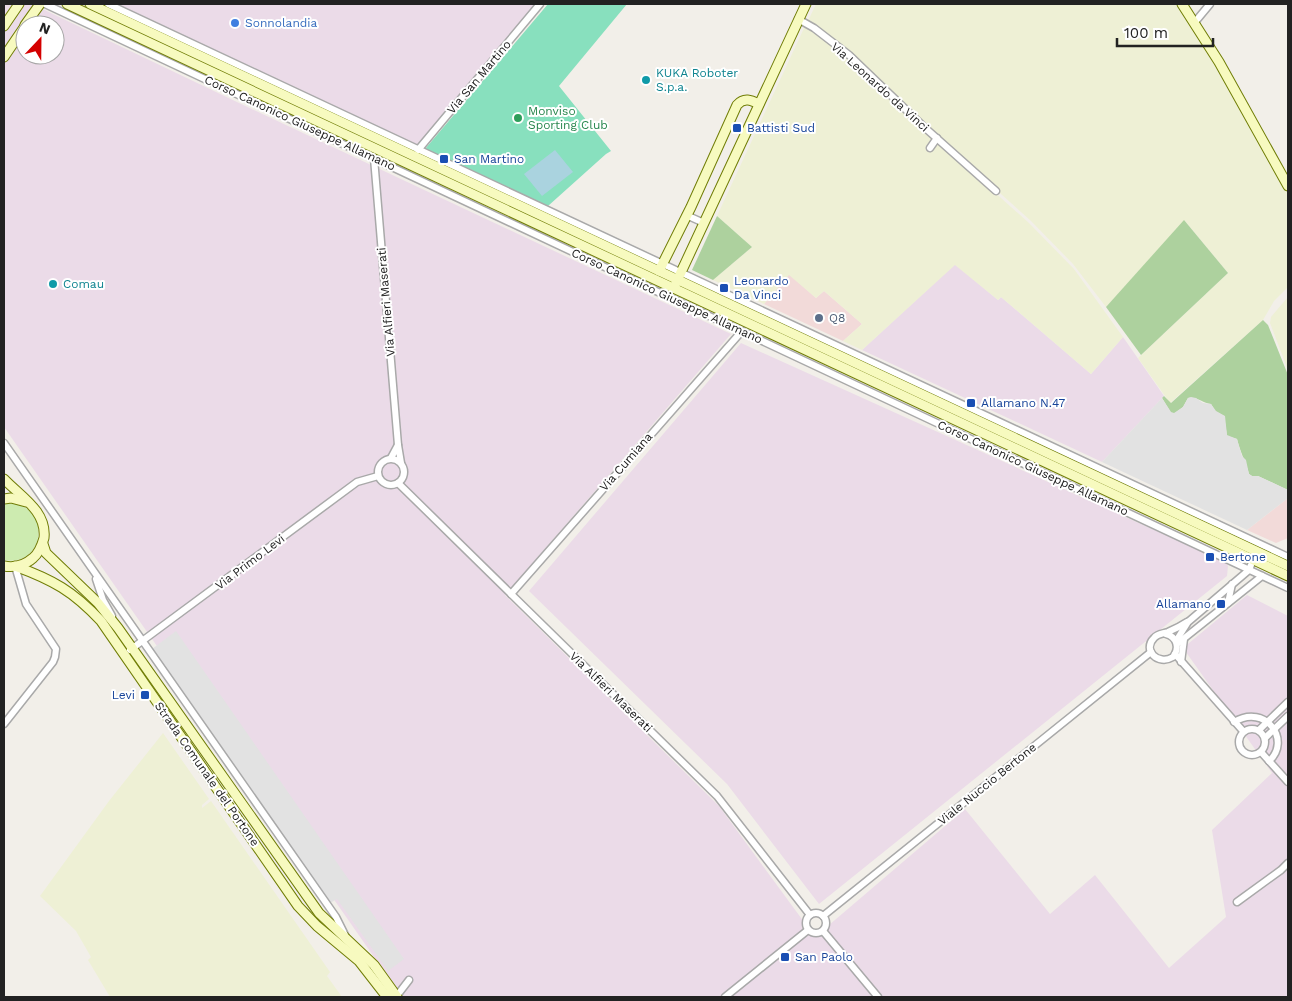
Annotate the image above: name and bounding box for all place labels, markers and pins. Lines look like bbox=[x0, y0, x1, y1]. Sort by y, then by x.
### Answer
place label: Sonnolandia bbox=[245, 16, 318, 30]
marker: Sonnolandia bbox=[229, 17, 241, 29]
place label: KUKA Roboter S.p.a. bbox=[656, 66, 738, 94]
marker: KUKA Roboter S.p.a. bbox=[640, 74, 652, 86]
place label: Monviso Sporting Club bbox=[528, 104, 608, 132]
marker: Monviso Sporting Club bbox=[512, 112, 524, 124]
place label: Battisti Sud bbox=[747, 121, 815, 135]
marker: Battisti Sud bbox=[731, 122, 743, 134]
place label: San Martino bbox=[454, 152, 524, 166]
marker: San Martino bbox=[438, 153, 450, 165]
place label: Leonardo Da Vinci bbox=[734, 274, 789, 302]
place label: Comau bbox=[63, 277, 104, 291]
marker: Comau bbox=[47, 278, 59, 290]
marker: Leonardo Da Vinci bbox=[718, 282, 730, 294]
place label: Q8 bbox=[829, 311, 845, 325]
marker: Q8 bbox=[813, 312, 825, 324]
place label: Allamano N.47 bbox=[981, 396, 1066, 410]
marker: Allamano N.47 bbox=[965, 397, 977, 409]
place label: Bertone bbox=[1220, 550, 1266, 564]
marker: Bertone bbox=[1204, 551, 1216, 563]
place label: Allamano bbox=[1156, 597, 1211, 611]
marker: Allamano bbox=[1215, 598, 1227, 610]
place label: Levi bbox=[112, 688, 135, 702]
marker: Levi bbox=[139, 689, 151, 701]
place label: San Paolo bbox=[795, 950, 853, 964]
marker: San Paolo bbox=[779, 951, 791, 963]

